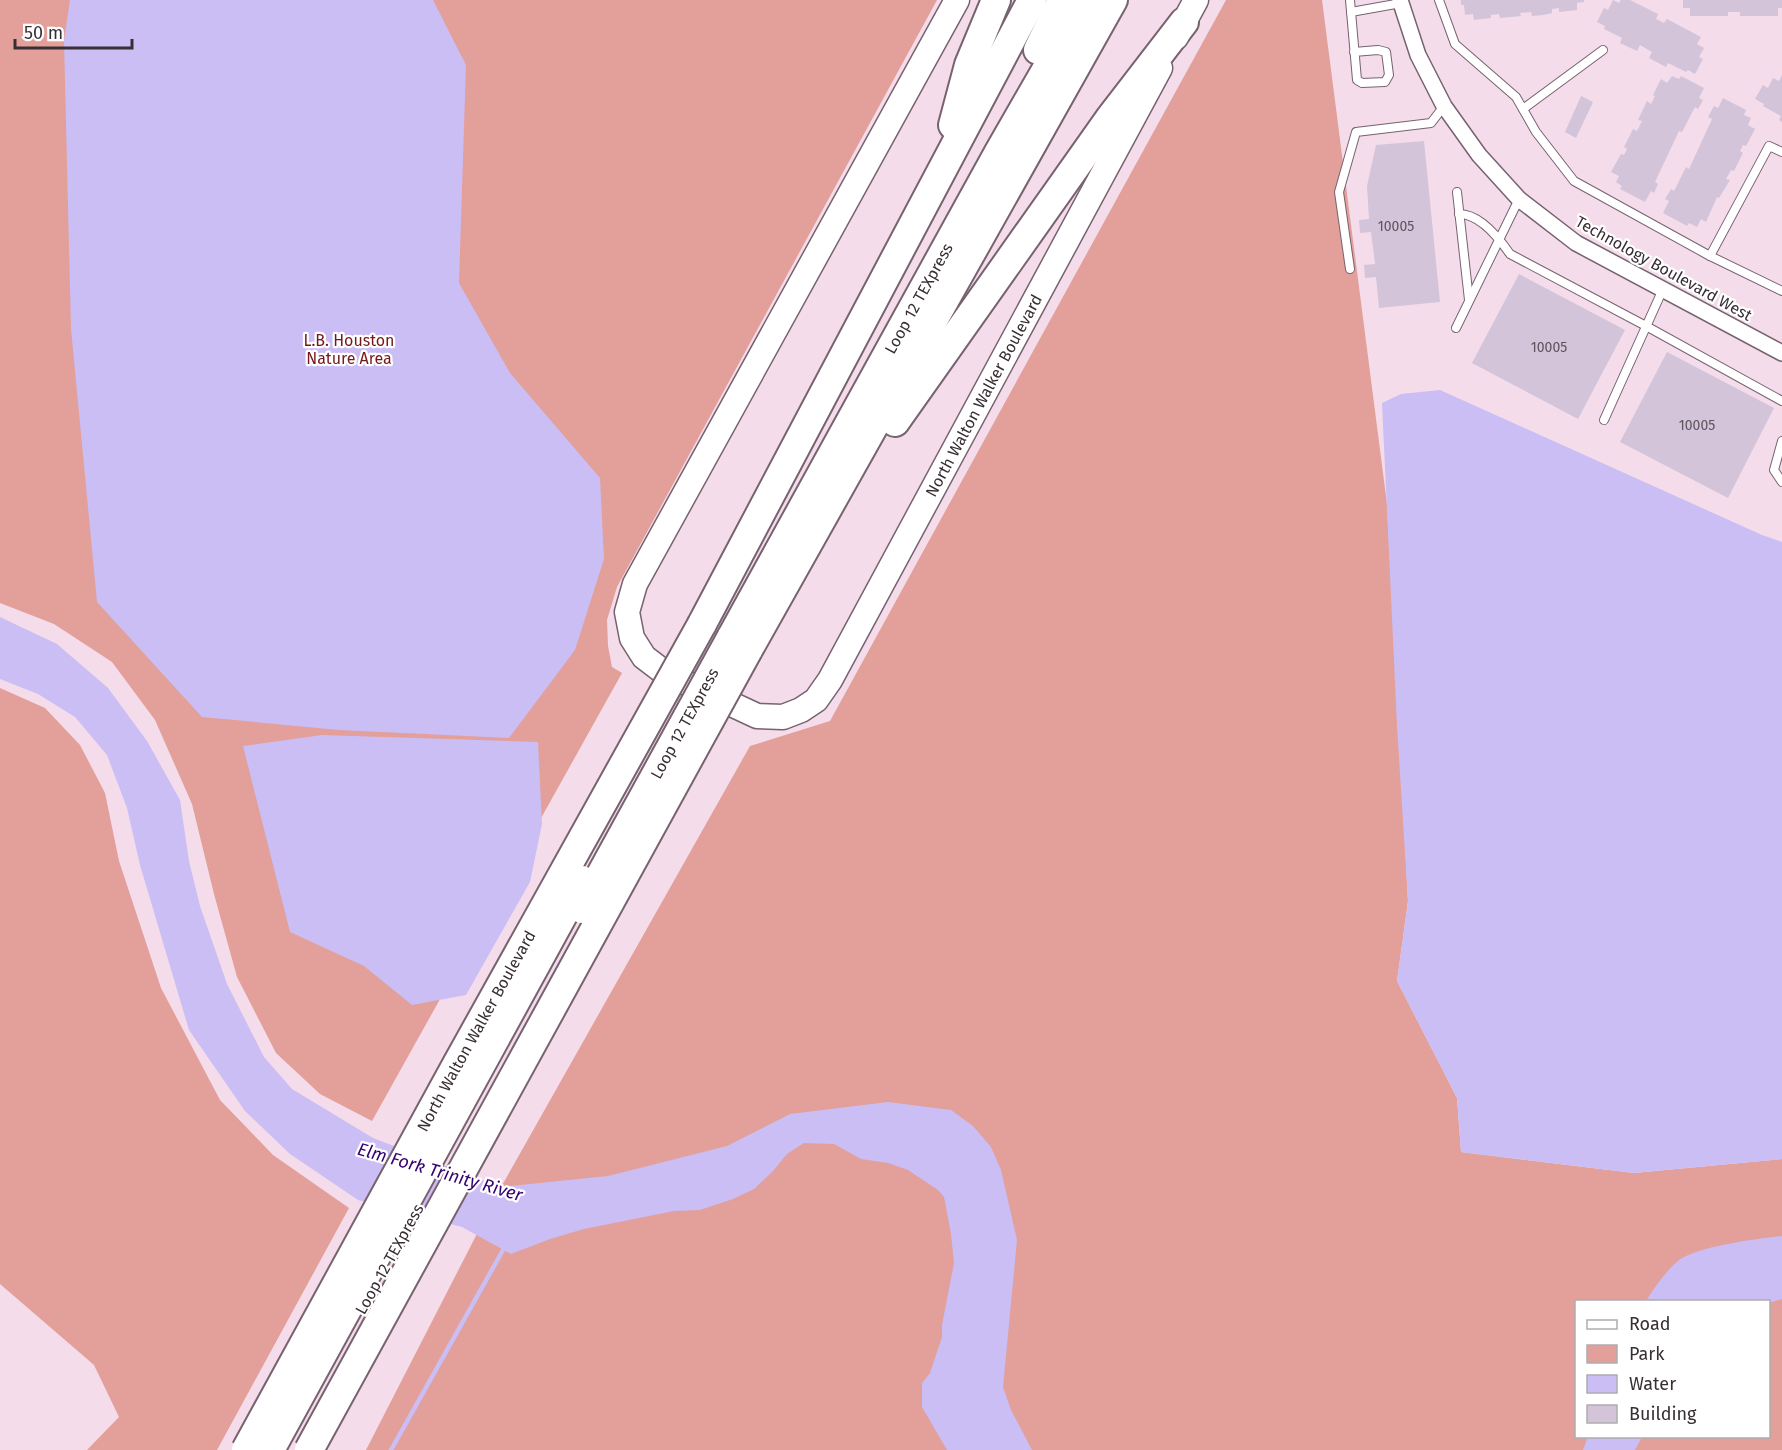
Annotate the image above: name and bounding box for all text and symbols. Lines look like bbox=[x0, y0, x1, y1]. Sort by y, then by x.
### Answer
scale bar bbox=[15, 12, 132, 50]
text: 50 m bbox=[24, 22, 63, 44]
street label: Technology Boulevard West bbox=[1572, 212, 1755, 325]
house number: 10005 bbox=[1378, 218, 1414, 235]
street label: Loop 12 TEXpress bbox=[881, 240, 957, 357]
street label: North Walton Walker Boulevard bbox=[922, 291, 1046, 500]
park label: L.B. Houston Nature Area bbox=[304, 331, 394, 368]
house number: 10005 bbox=[1531, 339, 1567, 356]
house number: 10005 bbox=[1679, 417, 1715, 434]
street label: Loop 12 TEXpress bbox=[647, 665, 723, 782]
street label: North Walton Walker Boulevard bbox=[413, 927, 540, 1135]
water label: Elm Fork Trinity River bbox=[355, 1138, 526, 1206]
street label: Loop 12 TEXpress bbox=[351, 1201, 428, 1318]
legend bbox=[1575, 1300, 1770, 1438]
text: Road bbox=[1629, 1313, 1671, 1335]
text: Park bbox=[1629, 1343, 1665, 1365]
text: Water bbox=[1629, 1373, 1676, 1395]
text: Building bbox=[1629, 1403, 1697, 1425]

